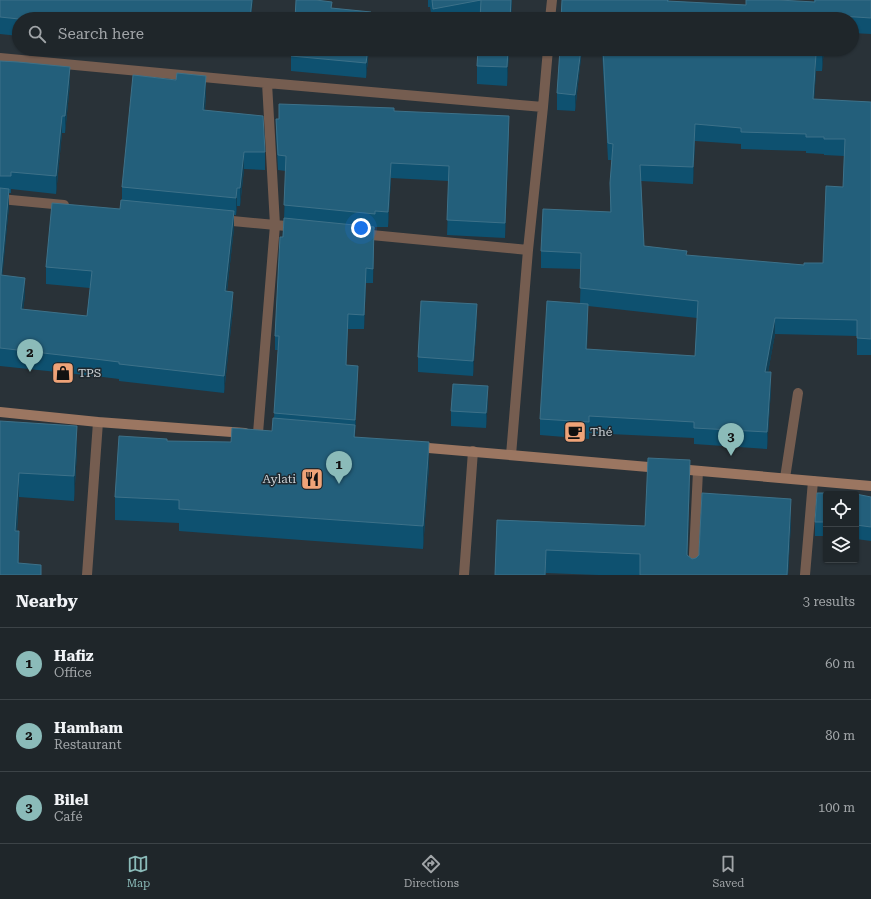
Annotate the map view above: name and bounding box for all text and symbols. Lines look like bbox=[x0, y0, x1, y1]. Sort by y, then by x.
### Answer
search box bbox=[12, 12, 859, 56]
icon: search bbox=[26, 23, 48, 45]
text: Search here bbox=[58, 25, 144, 43]
your location bbox=[351, 218, 371, 238]
pin: 2 bbox=[17, 339, 43, 372]
shop icon: TPS bbox=[50, 360, 76, 386]
place label: TPS bbox=[78, 366, 101, 380]
cafe icon: Thé bbox=[562, 419, 588, 445]
pin: 3 bbox=[718, 423, 744, 456]
place label: Thé bbox=[590, 425, 613, 439]
pin: 1 bbox=[326, 451, 352, 484]
restaurant icon: Aylati bbox=[299, 466, 325, 492]
place label: Aylati bbox=[262, 472, 296, 486]
map controls bbox=[823, 491, 859, 563]
button: locate bbox=[823, 491, 859, 527]
button: layers bbox=[823, 527, 859, 563]
text: Nearby bbox=[16, 591, 78, 611]
text: 3 results bbox=[803, 594, 855, 609]
text: Hafiz bbox=[54, 647, 93, 665]
text: 1 bbox=[25, 656, 33, 671]
text: 60 m bbox=[825, 656, 855, 671]
text: Office bbox=[54, 665, 92, 680]
text: Hamham bbox=[54, 719, 123, 737]
text: 2 bbox=[25, 728, 33, 743]
text: 80 m bbox=[825, 728, 855, 743]
text: Restaurant bbox=[54, 737, 122, 752]
text: Bilel bbox=[54, 791, 88, 809]
text: 3 bbox=[25, 800, 33, 815]
text: 100 m bbox=[818, 800, 855, 815]
text: Café bbox=[54, 809, 83, 824]
tab: Map bbox=[127, 853, 150, 890]
tab: Directions bbox=[404, 853, 459, 890]
tab: Saved bbox=[712, 853, 744, 890]

